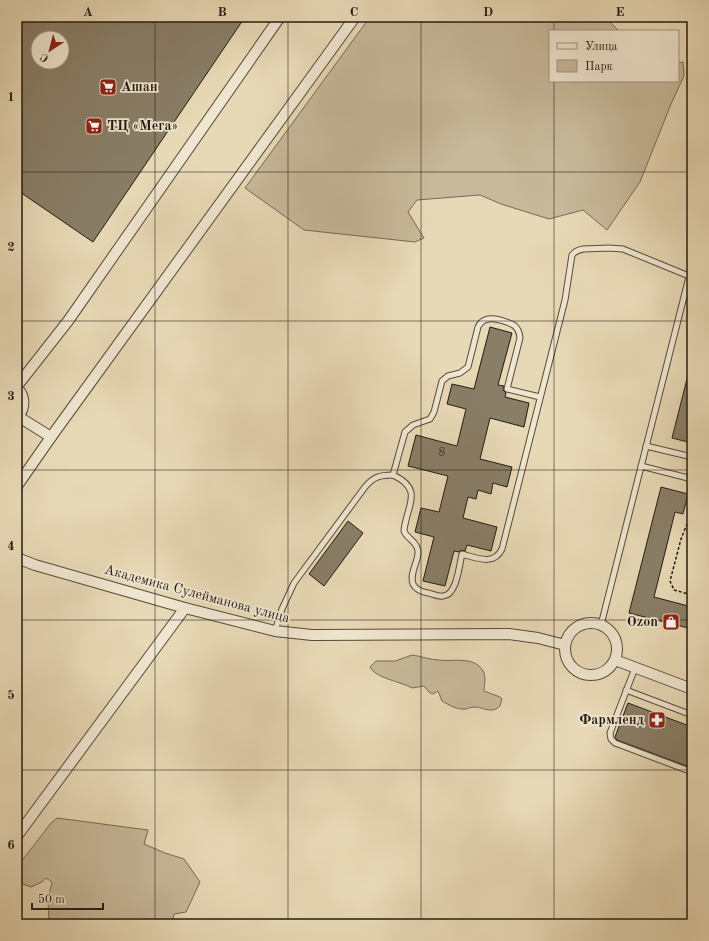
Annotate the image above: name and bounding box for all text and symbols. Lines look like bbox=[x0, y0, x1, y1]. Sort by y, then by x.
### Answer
text: A bbox=[83, 6, 93, 19]
text: B bbox=[217, 6, 227, 19]
text: C bbox=[350, 6, 358, 19]
text: D bbox=[483, 6, 493, 19]
text: E bbox=[616, 6, 625, 19]
north arrow bbox=[30, 30, 70, 70]
legend bbox=[549, 30, 679, 82]
text: Улица bbox=[585, 41, 618, 53]
text: С bbox=[39, 50, 51, 63]
text: Парк bbox=[585, 61, 613, 73]
supermarket icon: Ашан bbox=[98, 77, 118, 97]
place label: Ашан bbox=[121, 80, 158, 94]
text: 1 bbox=[7, 91, 15, 104]
supermarket icon: ТЦ «Мега» bbox=[84, 116, 104, 136]
place label: ТЦ «Мега» bbox=[107, 119, 178, 133]
text: 2 bbox=[7, 241, 15, 254]
text: 3 bbox=[7, 390, 15, 403]
house number: 8 bbox=[439, 447, 446, 459]
text: 4 bbox=[7, 540, 15, 553]
street label: Академика Сулейманова улица bbox=[103, 562, 291, 626]
shop icon: Ozon bbox=[661, 612, 681, 632]
place label: Ozon bbox=[627, 615, 658, 629]
text: 5 bbox=[7, 689, 15, 702]
pharmacy icon: Фармленд bbox=[647, 710, 667, 730]
place label: Фармленд bbox=[579, 713, 644, 727]
text: 6 bbox=[7, 839, 15, 852]
scale bar bbox=[32, 885, 103, 911]
text: 50 m bbox=[38, 893, 65, 906]

